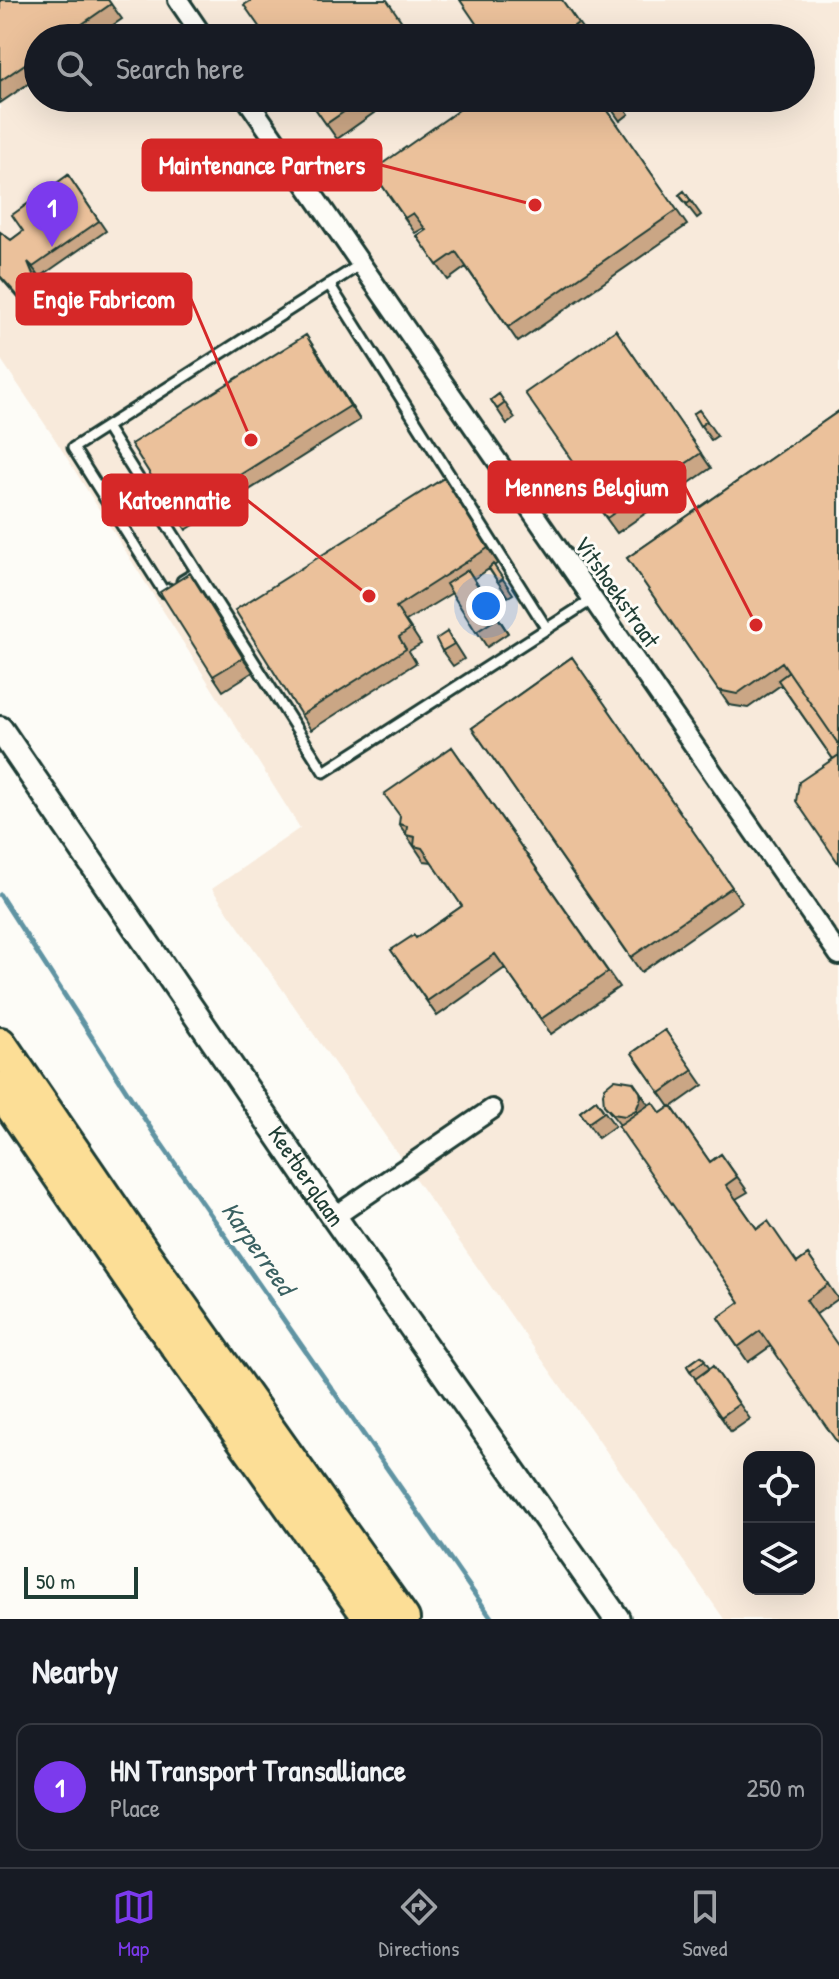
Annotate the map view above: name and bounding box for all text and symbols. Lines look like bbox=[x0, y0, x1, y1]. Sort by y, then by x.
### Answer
search box bbox=[24, 24, 815, 112]
icon: search bbox=[52, 46, 96, 90]
text: Search here bbox=[116, 48, 244, 88]
callout: Maintenance Partners bbox=[143, 140, 381, 190]
text: Maintenance Partners bbox=[159, 147, 365, 182]
pin: 1 bbox=[26, 181, 78, 247]
callout: Engie Fabricom bbox=[17, 274, 191, 324]
text: Engie Fabricom bbox=[33, 281, 175, 317]
callout: Mennens Belgium bbox=[489, 462, 685, 512]
text: Mennens Belgium bbox=[505, 469, 669, 505]
callout: Katoennatie bbox=[103, 475, 247, 525]
text: Katoennatie bbox=[119, 482, 232, 517]
street label: Vitshoekstraat bbox=[568, 529, 668, 654]
your location bbox=[466, 586, 506, 626]
street label: Keetberglaan bbox=[261, 1119, 353, 1232]
water label: Karperreed bbox=[213, 1194, 305, 1305]
map controls bbox=[743, 1451, 815, 1595]
button: locate bbox=[743, 1451, 815, 1523]
button: layers bbox=[743, 1523, 815, 1595]
scale bar bbox=[24, 1563, 138, 1599]
text: 50 m bbox=[36, 1566, 75, 1596]
text: Nearby bbox=[32, 1648, 118, 1694]
text: HN Transport Transalliance bbox=[110, 1750, 406, 1790]
text: 1 bbox=[55, 1770, 65, 1805]
text: 250 m bbox=[747, 1770, 805, 1805]
text: Place bbox=[110, 1790, 160, 1825]
tab: Map bbox=[112, 1885, 156, 1963]
tab: Directions bbox=[379, 1885, 460, 1963]
tab: Saved bbox=[683, 1885, 727, 1963]

